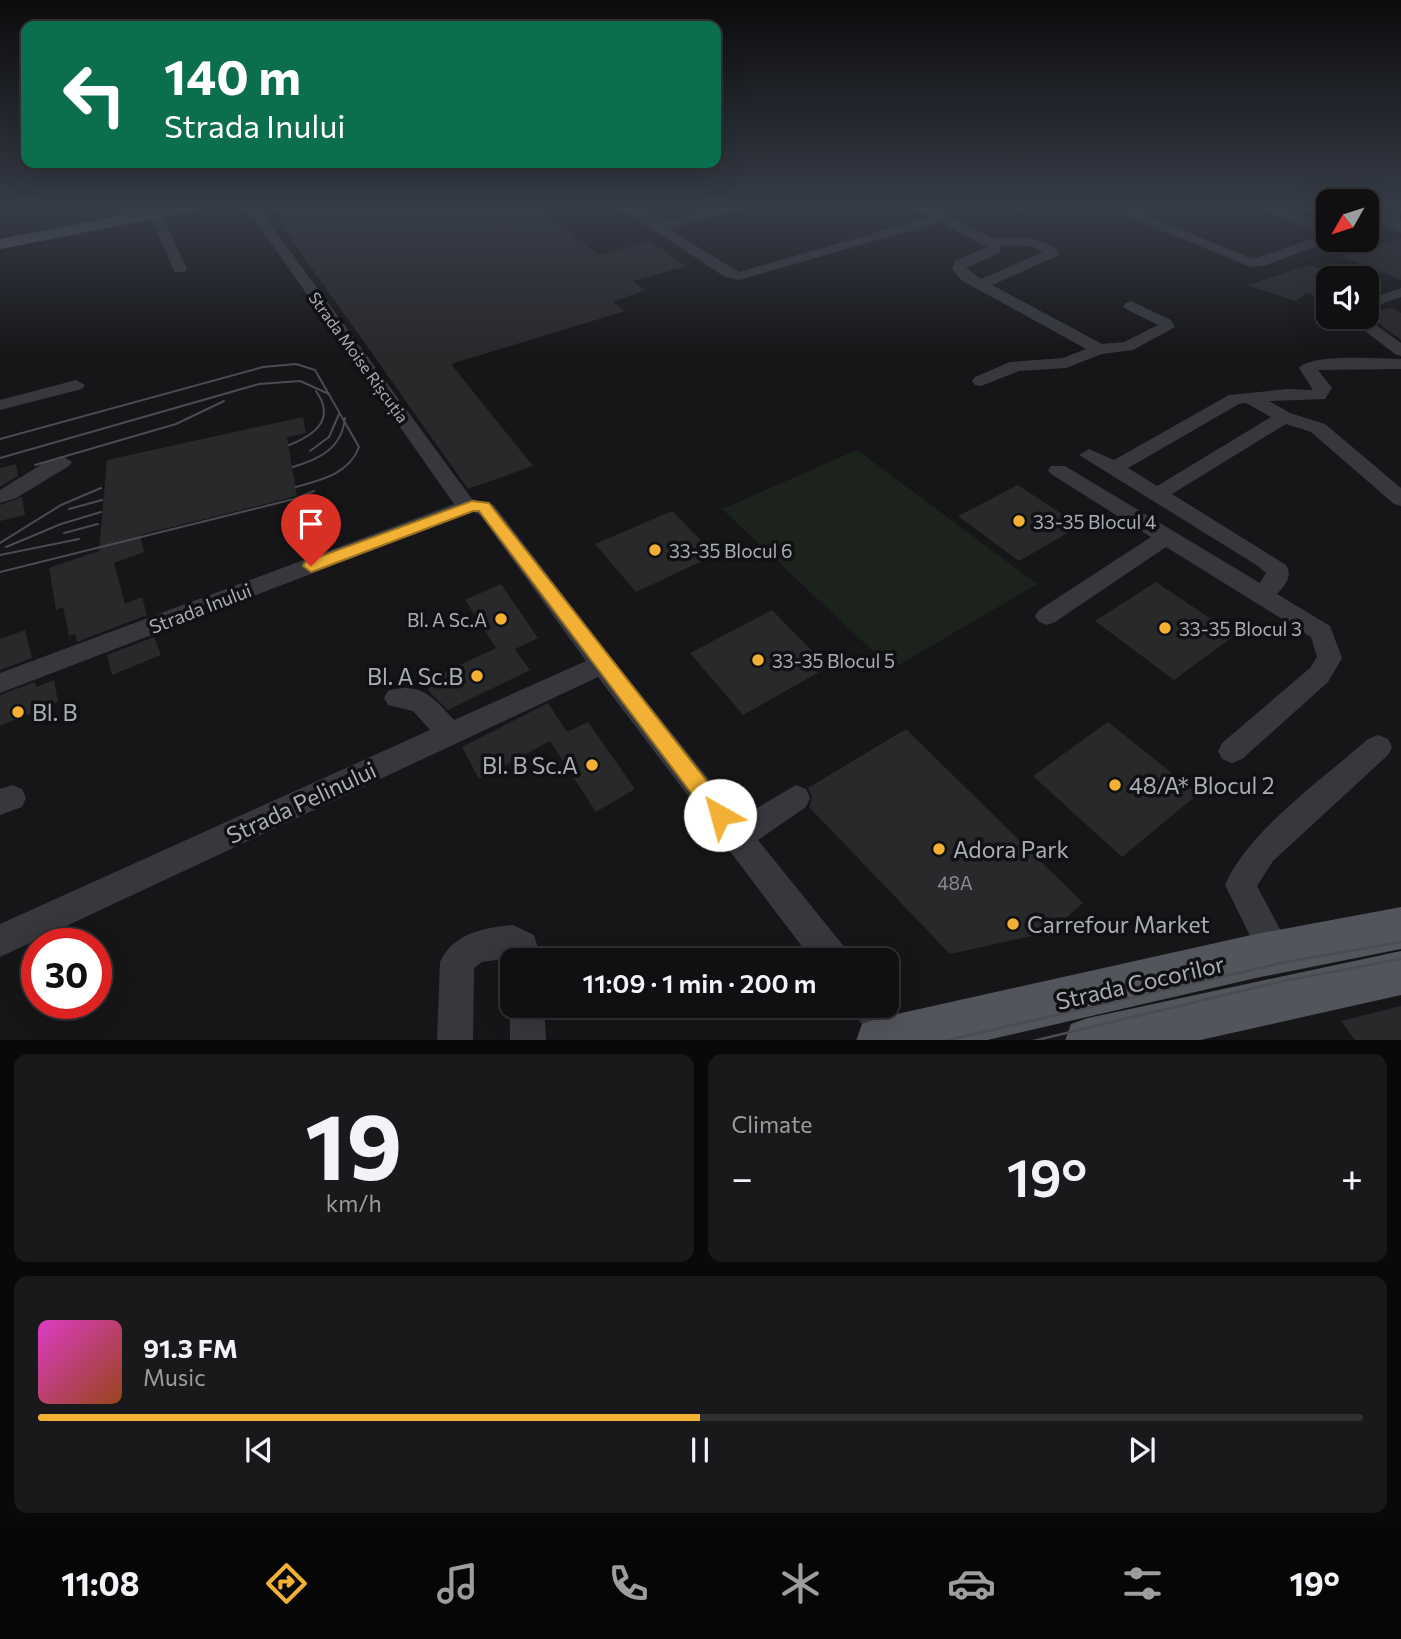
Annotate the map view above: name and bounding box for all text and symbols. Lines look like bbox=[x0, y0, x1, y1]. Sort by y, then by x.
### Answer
text: 140 m bbox=[164, 45, 301, 105]
icon: left bbox=[49, 49, 140, 140]
text: Strada Inului bbox=[164, 105, 346, 145]
north arrow bbox=[1316, 189, 1379, 252]
map controls bbox=[1316, 189, 1379, 329]
button: sound bbox=[1316, 266, 1379, 329]
street label: Strada Moise Rișcuția bbox=[304, 288, 413, 427]
pin bbox=[281, 494, 341, 566]
icon: arrive bbox=[292, 505, 330, 543]
place label: 33-35 Blocul 4 bbox=[1033, 510, 1156, 533]
marker: 33-35 Blocul 4 bbox=[1011, 513, 1027, 529]
place label: 33-35 Blocul 6 bbox=[669, 539, 793, 562]
marker: 33-35 Blocul 6 bbox=[647, 542, 663, 558]
street label: Strada Inului bbox=[146, 578, 254, 638]
place label: Bl. A Sc.A bbox=[407, 608, 487, 631]
marker: Bl. A Sc.A bbox=[493, 611, 509, 627]
place label: 33-35 Blocul 3 bbox=[1179, 617, 1302, 640]
marker: 33-35 Blocul 3 bbox=[1157, 620, 1173, 636]
place label: 33-35 Blocul 5 bbox=[772, 649, 895, 672]
marker: 33-35 Blocul 5 bbox=[750, 652, 766, 668]
place label: Bl. A Sc.B bbox=[367, 662, 463, 690]
marker: Bl. A Sc.B bbox=[469, 668, 485, 684]
place label: Bl. B bbox=[32, 698, 77, 726]
marker: Bl. B bbox=[10, 704, 26, 720]
place label: Bl. B Sc.A bbox=[482, 751, 578, 779]
street label: Strada Pelinului bbox=[222, 755, 380, 849]
marker: Bl. B Sc.A bbox=[584, 757, 600, 773]
place label: 48/A* Blocul 2 bbox=[1129, 771, 1275, 799]
marker: 48/A* Blocul 2 bbox=[1107, 777, 1123, 793]
position arrow bbox=[683, 778, 757, 852]
place label: Adora Park bbox=[953, 835, 1069, 863]
marker: Adora Park bbox=[931, 841, 947, 857]
house number: 48A bbox=[937, 871, 973, 894]
place label: Carrefour Market bbox=[1027, 910, 1210, 938]
marker: Carrefour Market bbox=[1005, 916, 1021, 932]
speed limit sign: 30 bbox=[21, 928, 112, 1019]
street label: Strada Cocorilor bbox=[1053, 949, 1227, 1015]
text: 11:09 · 1 min · 200 m bbox=[583, 967, 816, 998]
text: 19 bbox=[305, 1087, 402, 1199]
text: Climate bbox=[732, 1110, 813, 1138]
text: 19° bbox=[1007, 1144, 1087, 1208]
text: − bbox=[732, 1153, 753, 1200]
text: + bbox=[1341, 1153, 1363, 1200]
text: km/h bbox=[326, 1189, 382, 1217]
text: 91.3 FM bbox=[143, 1332, 238, 1363]
text: Music bbox=[143, 1363, 206, 1391]
icon: previous bbox=[240, 1431, 278, 1469]
icon: pause bbox=[681, 1431, 719, 1469]
icon: next bbox=[1123, 1431, 1161, 1469]
icon: directions bbox=[262, 1559, 311, 1608]
icon: music bbox=[433, 1559, 482, 1608]
icon: phone bbox=[604, 1559, 653, 1608]
icon: climate bbox=[776, 1559, 825, 1608]
icon: car bbox=[947, 1559, 996, 1608]
icon: filters bbox=[1118, 1559, 1167, 1608]
text: 11:08 bbox=[61, 1563, 140, 1603]
text: 19° bbox=[1290, 1563, 1340, 1603]

